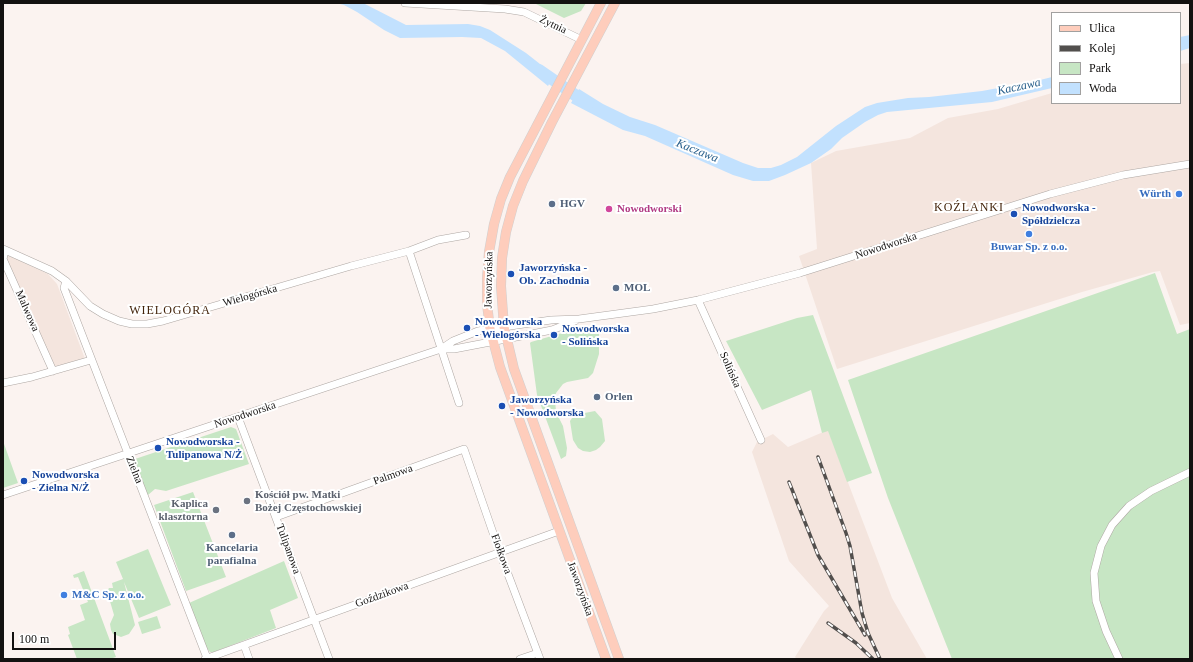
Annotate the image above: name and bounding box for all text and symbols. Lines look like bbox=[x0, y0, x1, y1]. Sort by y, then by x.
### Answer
legend bbox=[1051, 12, 1181, 104]
street label: Żytnia bbox=[537, 13, 569, 37]
text: Ulica bbox=[1089, 21, 1115, 35]
text: Kolej bbox=[1089, 41, 1116, 55]
text: Park bbox=[1089, 61, 1111, 75]
water label: Kaczawa bbox=[996, 75, 1042, 99]
text: Woda bbox=[1089, 81, 1117, 95]
water label: Kaczawa bbox=[674, 136, 720, 166]
place label: Würth bbox=[1139, 187, 1171, 201]
marker: Würth bbox=[1174, 189, 1184, 199]
place label: HGV bbox=[560, 197, 585, 211]
marker: HGV bbox=[547, 199, 557, 209]
district label: KOŹLANKI bbox=[934, 201, 1004, 215]
place label: Nowodworska - Spółdzielcza bbox=[1022, 201, 1096, 227]
place label: Nowodworski bbox=[617, 202, 682, 216]
marker: Nowodworski bbox=[604, 204, 614, 214]
marker: Nowodworska - Spółdzielcza bbox=[1009, 209, 1019, 219]
marker: Buwar Sp. z o.o. bbox=[1024, 229, 1034, 239]
street label: Nowodworska bbox=[853, 230, 919, 262]
place label: Buwar Sp. z o.o. bbox=[991, 240, 1067, 254]
street label: Jaworzyńska bbox=[482, 251, 496, 309]
place label: Jaworzyńska - Ob. Zachodnia bbox=[519, 261, 589, 287]
marker: Jaworzyńska - Ob. Zachodnia bbox=[506, 269, 516, 279]
place label: MOL bbox=[624, 281, 650, 295]
street label: Wielogórska bbox=[221, 282, 279, 310]
marker: MOL bbox=[611, 283, 621, 293]
street label: Malwowa bbox=[12, 288, 42, 334]
district label: WIELOGÓRA bbox=[129, 304, 211, 318]
place label: Nowodworska - Wielogórska bbox=[475, 315, 542, 341]
place label: Nowodworska - Solińska bbox=[562, 322, 629, 348]
marker: Nowodworska - Wielogórska bbox=[462, 323, 472, 333]
marker: Nowodworska - Solińska bbox=[549, 330, 559, 340]
street label: Solińska bbox=[716, 350, 744, 390]
place label: Orlen bbox=[605, 390, 632, 404]
marker: Orlen bbox=[592, 392, 602, 402]
place label: Jaworzyńska - Nowodworska bbox=[510, 393, 584, 419]
street label: Nowodworska bbox=[212, 399, 278, 431]
marker: Jaworzyńska - Nowodworska bbox=[497, 401, 507, 411]
place label: Nowodworska - Tulipanowa N/Ż bbox=[166, 435, 242, 461]
marker: Nowodworska - Tulipanowa N/Ż bbox=[153, 443, 163, 453]
street label: Zielna bbox=[123, 455, 145, 485]
street label: Palmowa bbox=[372, 462, 414, 488]
place label: Nowodworska - Zielna N/Ż bbox=[32, 468, 99, 494]
marker: Nowodworska - Zielna N/Ż bbox=[19, 476, 29, 486]
place label: Kościół pw. Matki Bożej Częstochowskiej bbox=[255, 488, 362, 514]
marker: Kościół pw. Matki Bożej Częstochowskiej bbox=[242, 496, 252, 506]
place label: Kaplica klasztorna bbox=[158, 497, 208, 523]
marker: Kaplica klasztorna bbox=[211, 505, 221, 515]
street label: Tulipanowa bbox=[273, 522, 303, 576]
marker: Kancelaria parafialna bbox=[227, 530, 237, 540]
street label: Fiołkowa bbox=[488, 532, 514, 576]
place label: Kancelaria parafialna bbox=[206, 541, 258, 567]
street label: Jaworzyńska bbox=[564, 560, 596, 618]
street label: Goździkowa bbox=[354, 579, 410, 611]
place label: M&C Sp. z o.o. bbox=[72, 588, 144, 602]
marker: M&C Sp. z o.o. bbox=[59, 590, 69, 600]
scale bar bbox=[14, 624, 118, 650]
text: 100 m bbox=[19, 632, 49, 646]

